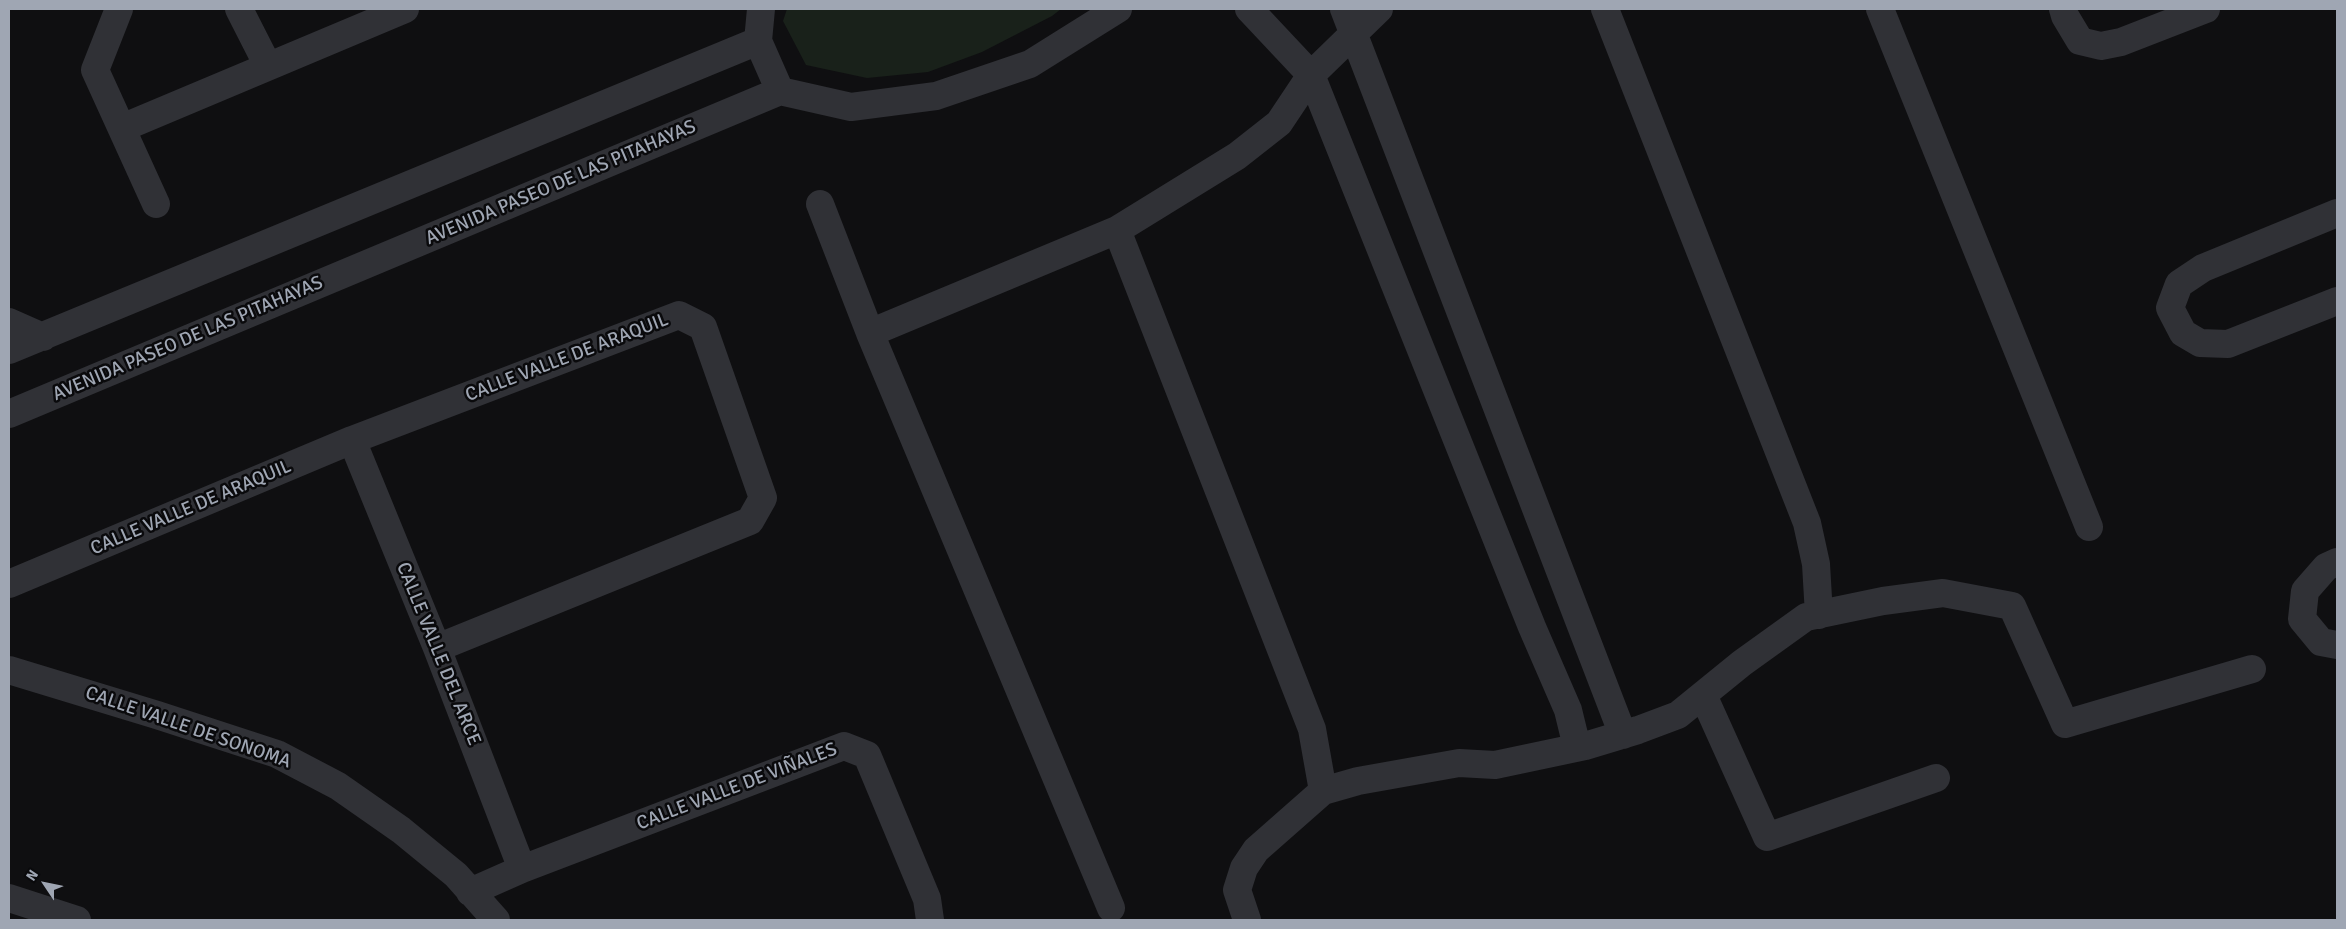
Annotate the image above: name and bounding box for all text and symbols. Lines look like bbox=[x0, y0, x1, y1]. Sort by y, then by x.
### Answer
street label: AVENIDA PASEO DE LAS PITAHAYAS bbox=[422, 116, 700, 250]
street label: AVENIDA PASEO DE LAS PITAHAYAS bbox=[49, 272, 327, 406]
street label: CALLE VALLE DE ARAQUIL bbox=[462, 309, 672, 407]
street label: CALLE VALLE DE ARAQUIL bbox=[87, 455, 295, 561]
street label: CALLE VALLE DEL ARCE bbox=[391, 559, 485, 749]
street label: CALLE VALLE DE SONOMA bbox=[82, 682, 294, 774]
street label: CALLE VALLE DE VIÑALES bbox=[634, 738, 840, 836]
north arrow bbox=[20, 859, 70, 909]
text: N bbox=[22, 867, 42, 884]

